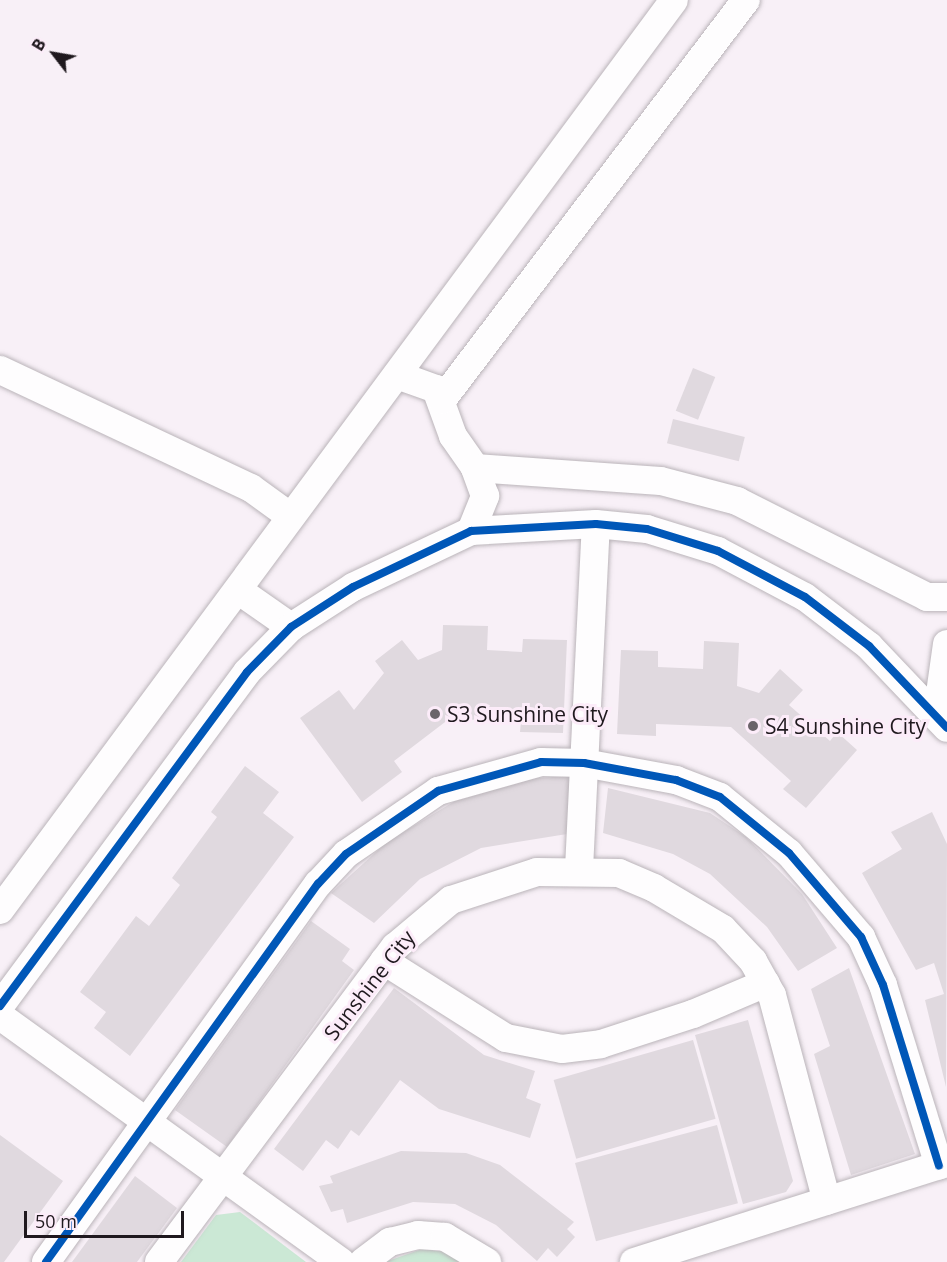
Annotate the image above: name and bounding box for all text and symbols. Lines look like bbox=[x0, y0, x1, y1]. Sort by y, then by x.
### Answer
north arrow bbox=[24, 24, 84, 84]
text: B bbox=[26, 34, 51, 55]
place label: S3 Sunshine City bbox=[447, 701, 608, 727]
marker: S3 Sunshine City bbox=[428, 707, 442, 721]
place label: S4 Sunshine City bbox=[765, 713, 926, 739]
marker: S4 Sunshine City bbox=[746, 719, 760, 733]
street label: Sunshine City bbox=[318, 925, 420, 1045]
scale bar bbox=[27, 1199, 188, 1237]
text: 50 m bbox=[35, 1209, 77, 1233]

